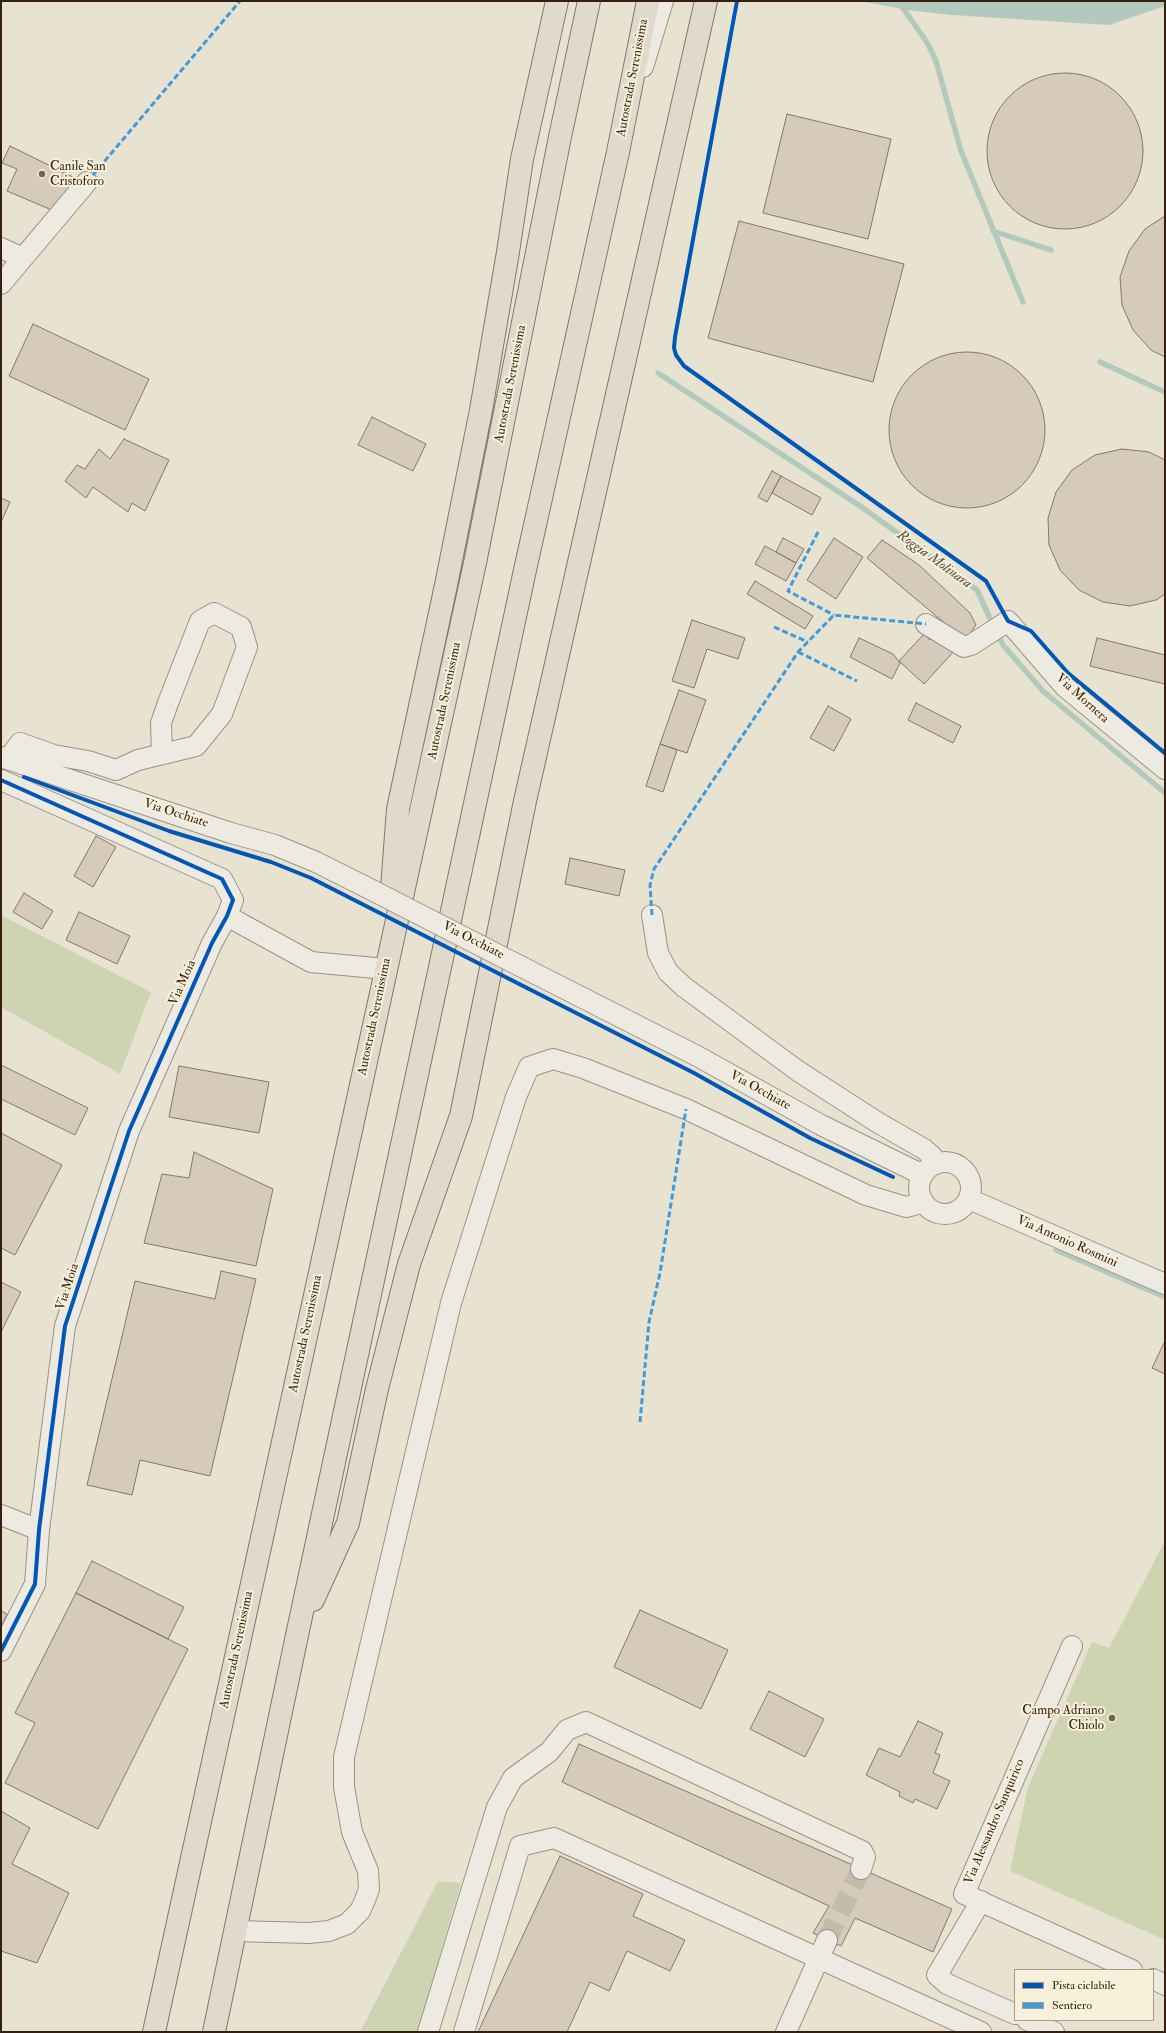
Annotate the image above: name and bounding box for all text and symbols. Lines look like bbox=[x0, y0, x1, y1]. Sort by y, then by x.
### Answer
street label: Autostrada Serenissima bbox=[614, 18, 652, 138]
place label: Canile San Cristoforo bbox=[50, 159, 106, 190]
marker: Canile San Cristoforo bbox=[37, 169, 47, 179]
street label: Autostrada Serenissima bbox=[492, 324, 530, 444]
water label: Roggia Molinara bbox=[893, 527, 975, 593]
street label: Autostrada Serenissima bbox=[425, 641, 465, 761]
street label: Via Mornera bbox=[1052, 671, 1112, 727]
street label: Via Occhiate bbox=[142, 796, 210, 832]
street label: Via Occhiate bbox=[440, 919, 506, 963]
street label: Autostrada Serenissima bbox=[355, 957, 395, 1077]
street label: Via Moia bbox=[166, 958, 200, 1008]
street label: Via Occhiate bbox=[727, 1068, 793, 1114]
street label: Via Antonio Rosmini bbox=[1014, 1213, 1120, 1271]
street label: Via Moia bbox=[53, 1262, 83, 1312]
street label: Autostrada Serenissima bbox=[286, 1274, 326, 1394]
street label: Autostrada Serenissima bbox=[217, 1590, 257, 1710]
place label: Campo Adriano Chiolo bbox=[1022, 1703, 1104, 1734]
marker: Campo Adriano Chiolo bbox=[1107, 1713, 1117, 1723]
street label: Via Alessandro Sanquirico bbox=[962, 1757, 1028, 1887]
legend bbox=[1014, 1969, 1154, 2021]
text: Pista ciclabile bbox=[1052, 1978, 1116, 1993]
text: Sentiero bbox=[1052, 1998, 1092, 2013]

